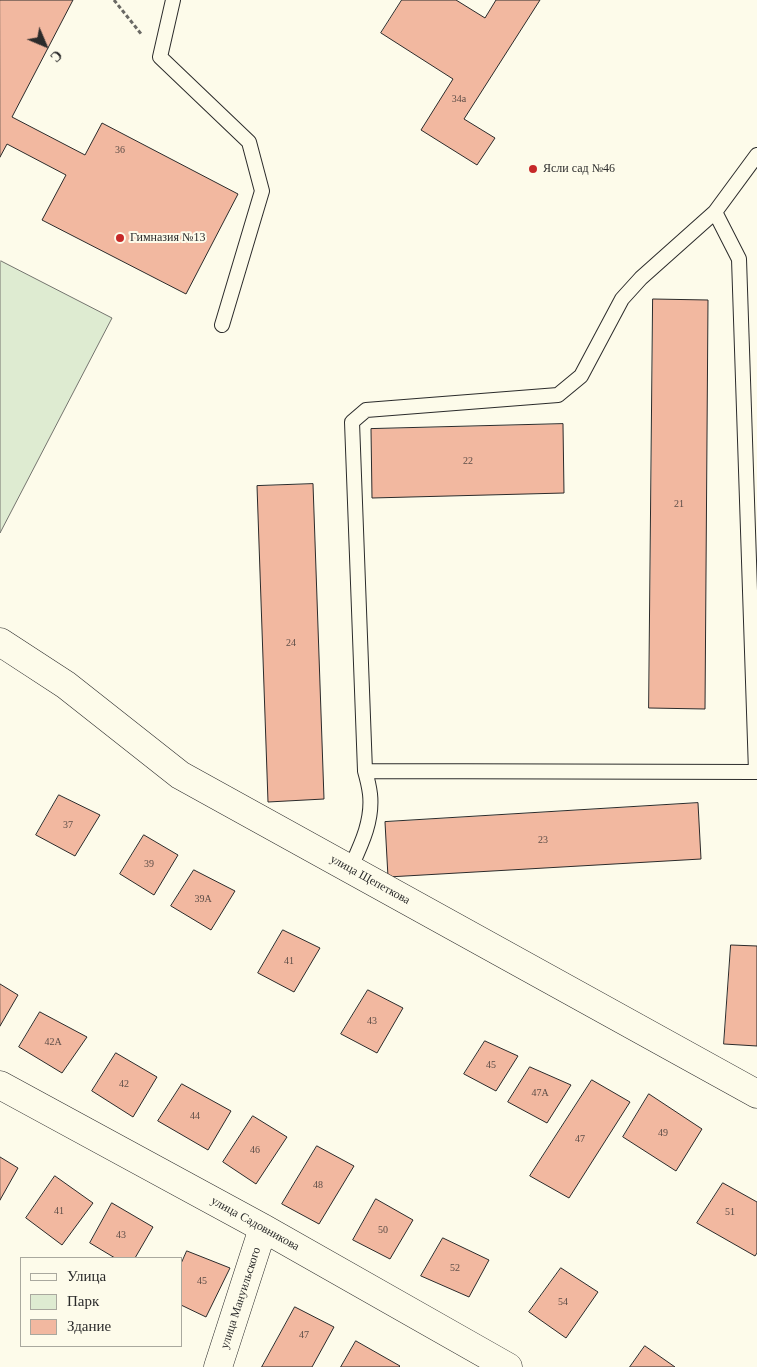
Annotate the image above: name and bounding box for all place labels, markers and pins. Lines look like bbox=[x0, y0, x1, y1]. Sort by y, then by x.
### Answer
place label: Ясли сад №46 bbox=[543, 162, 615, 176]
marker: Ясли сад №46 bbox=[527, 163, 539, 175]
place label: Гимназия №13 bbox=[130, 231, 205, 245]
marker: Гимназия №13 bbox=[114, 232, 126, 244]

